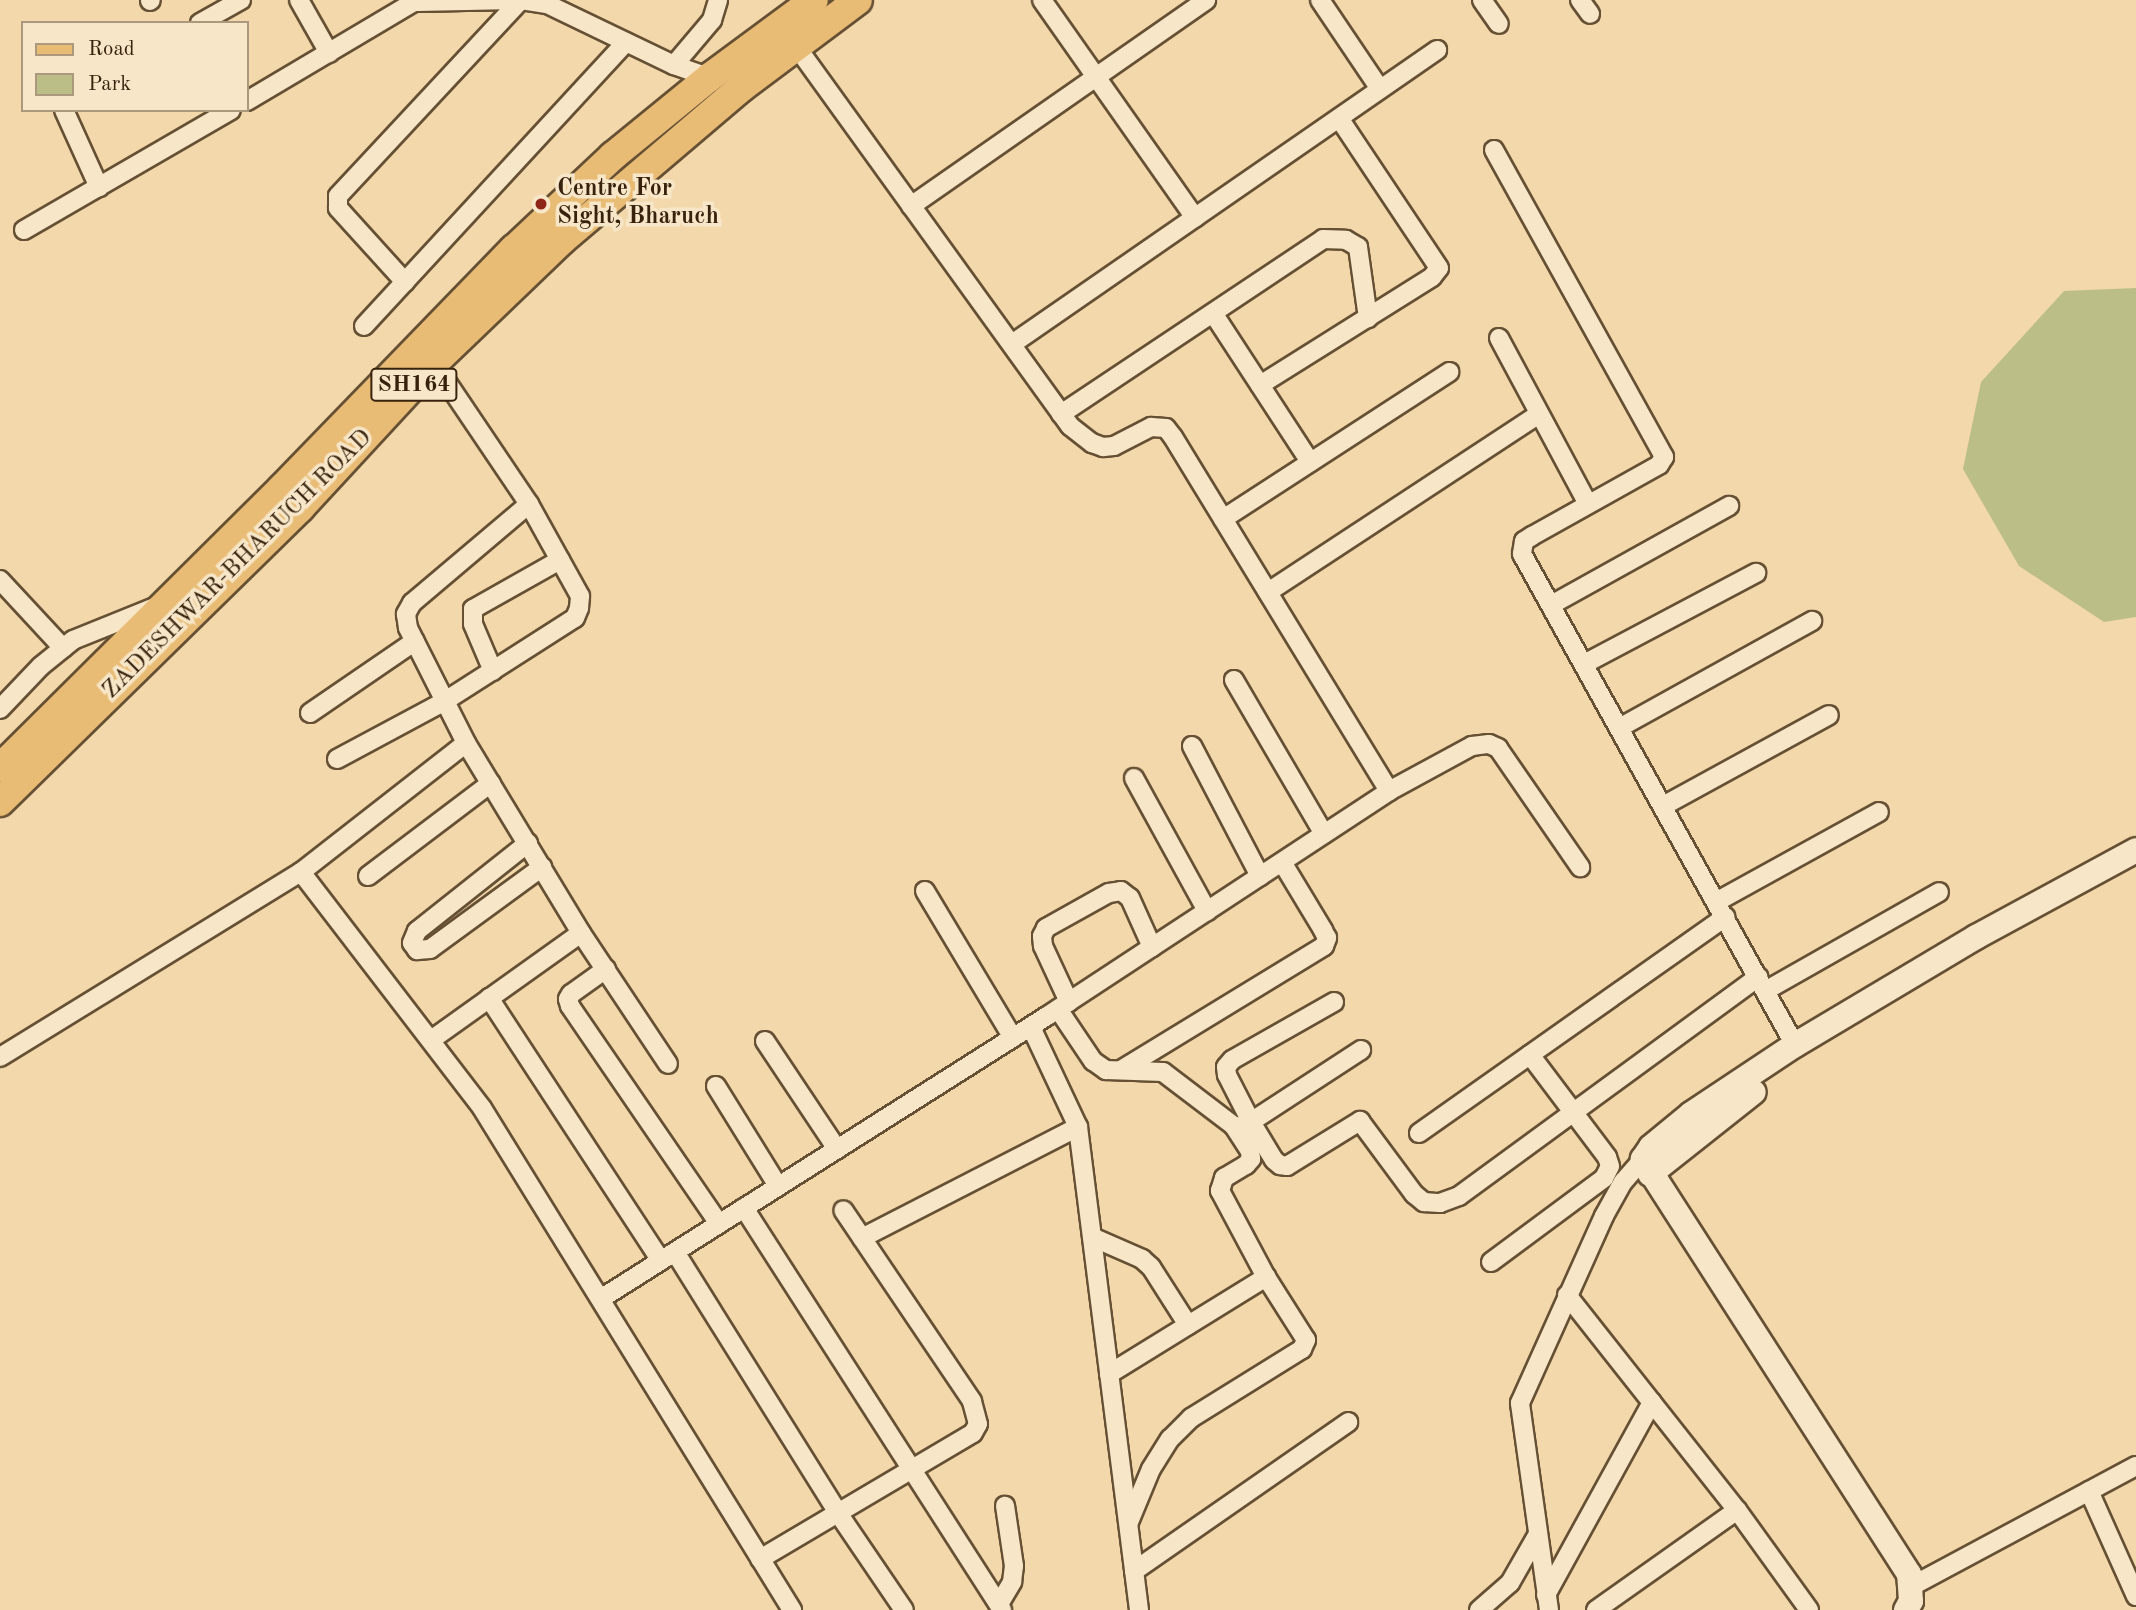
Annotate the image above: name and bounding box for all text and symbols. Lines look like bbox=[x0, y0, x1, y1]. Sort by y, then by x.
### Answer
legend bbox=[21, 21, 248, 112]
text: Road bbox=[88, 39, 135, 60]
text: Park bbox=[88, 74, 131, 95]
place label: Centre For Sight, Bharuch bbox=[557, 176, 719, 232]
marker: Centre For Sight, Bharuch bbox=[531, 194, 551, 214]
road number: SH164 bbox=[370, 366, 458, 404]
street label: ZADESHWAR-BHARUCH ROAD bbox=[97, 424, 379, 706]

